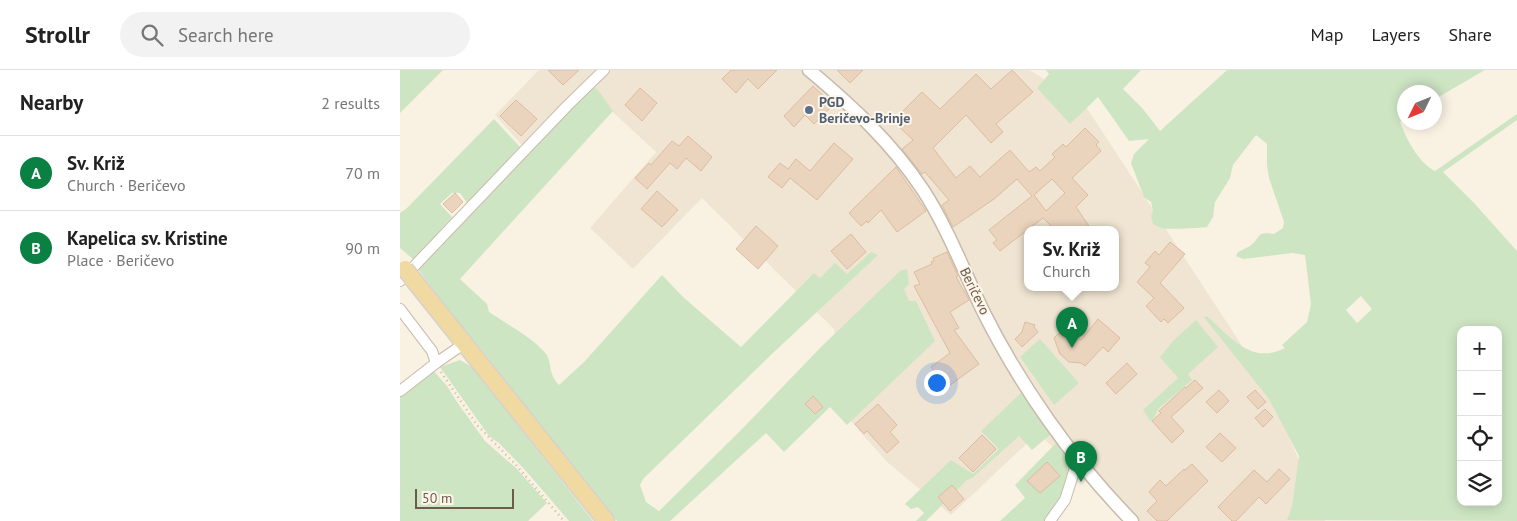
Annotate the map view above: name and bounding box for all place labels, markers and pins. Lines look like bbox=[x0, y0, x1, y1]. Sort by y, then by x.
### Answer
place label: PGD Beričevo-Brinje bbox=[819, 93, 910, 127]
marker: PGD Beričevo-Brinje bbox=[803, 104, 815, 116]
pin: A bbox=[1056, 307, 1088, 348]
pin: B bbox=[1065, 441, 1097, 482]

